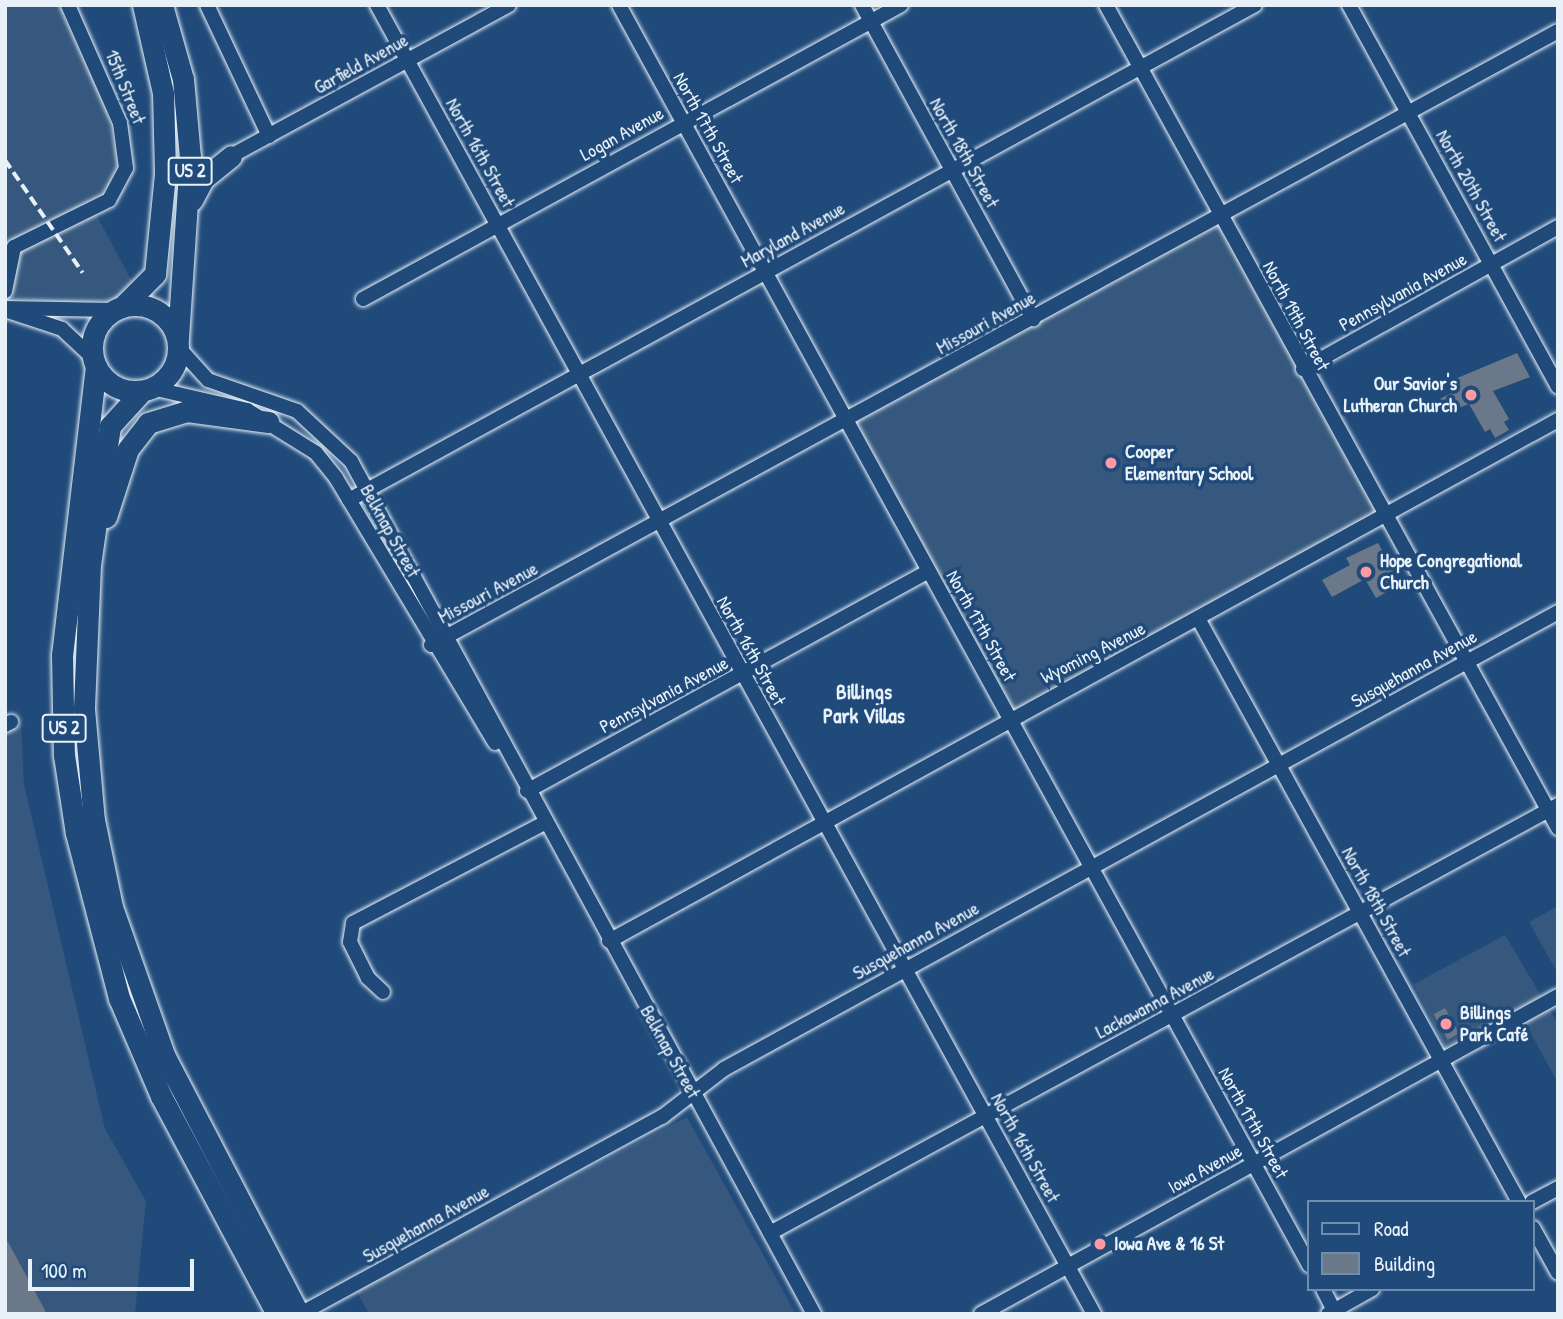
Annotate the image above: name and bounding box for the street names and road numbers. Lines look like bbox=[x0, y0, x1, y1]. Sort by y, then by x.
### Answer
street label: Garfield Avenue bbox=[310, 29, 412, 99]
street label: 15th Street bbox=[100, 47, 150, 127]
street label: North 17th Street bbox=[668, 69, 748, 187]
street label: North 16th Street bbox=[441, 94, 519, 212]
street label: North 18th Street bbox=[924, 94, 1004, 212]
street label: Logan Avenue bbox=[576, 102, 668, 166]
street label: North 20th Street bbox=[1431, 126, 1511, 246]
road number: US 2 bbox=[167, 156, 213, 186]
street label: Maryland Avenue bbox=[737, 197, 849, 273]
street label: Pennsylvania Avenue bbox=[1335, 248, 1471, 336]
street label: North 19th Street bbox=[1258, 257, 1334, 375]
street label: Missouri Avenue bbox=[933, 286, 1039, 360]
street label: Belknap Street bbox=[355, 480, 425, 582]
street label: Missouri Avenue bbox=[434, 557, 542, 629]
street label: North 17th Street bbox=[941, 567, 1021, 685]
street label: North 16th Street bbox=[712, 592, 790, 710]
street label: Wyoming Avenue bbox=[1037, 617, 1149, 689]
street label: Susquehanna Avenue bbox=[1347, 625, 1481, 713]
street label: Pennsylvania Avenue bbox=[596, 652, 732, 738]
road number: US 2 bbox=[41, 714, 87, 742]
street label: North 18th Street bbox=[1336, 843, 1416, 961]
street label: Susquehanna Avenue bbox=[849, 897, 983, 985]
street label: Lackawanna Avenue bbox=[1092, 962, 1218, 1044]
street label: Belknap Street bbox=[635, 1001, 705, 1103]
street label: North 17th Street bbox=[1213, 1064, 1293, 1182]
street label: North 16th Street bbox=[986, 1089, 1064, 1207]
street label: Iowa Avenue bbox=[1164, 1139, 1246, 1199]
street label: Susquehanna Avenue bbox=[359, 1180, 493, 1268]

